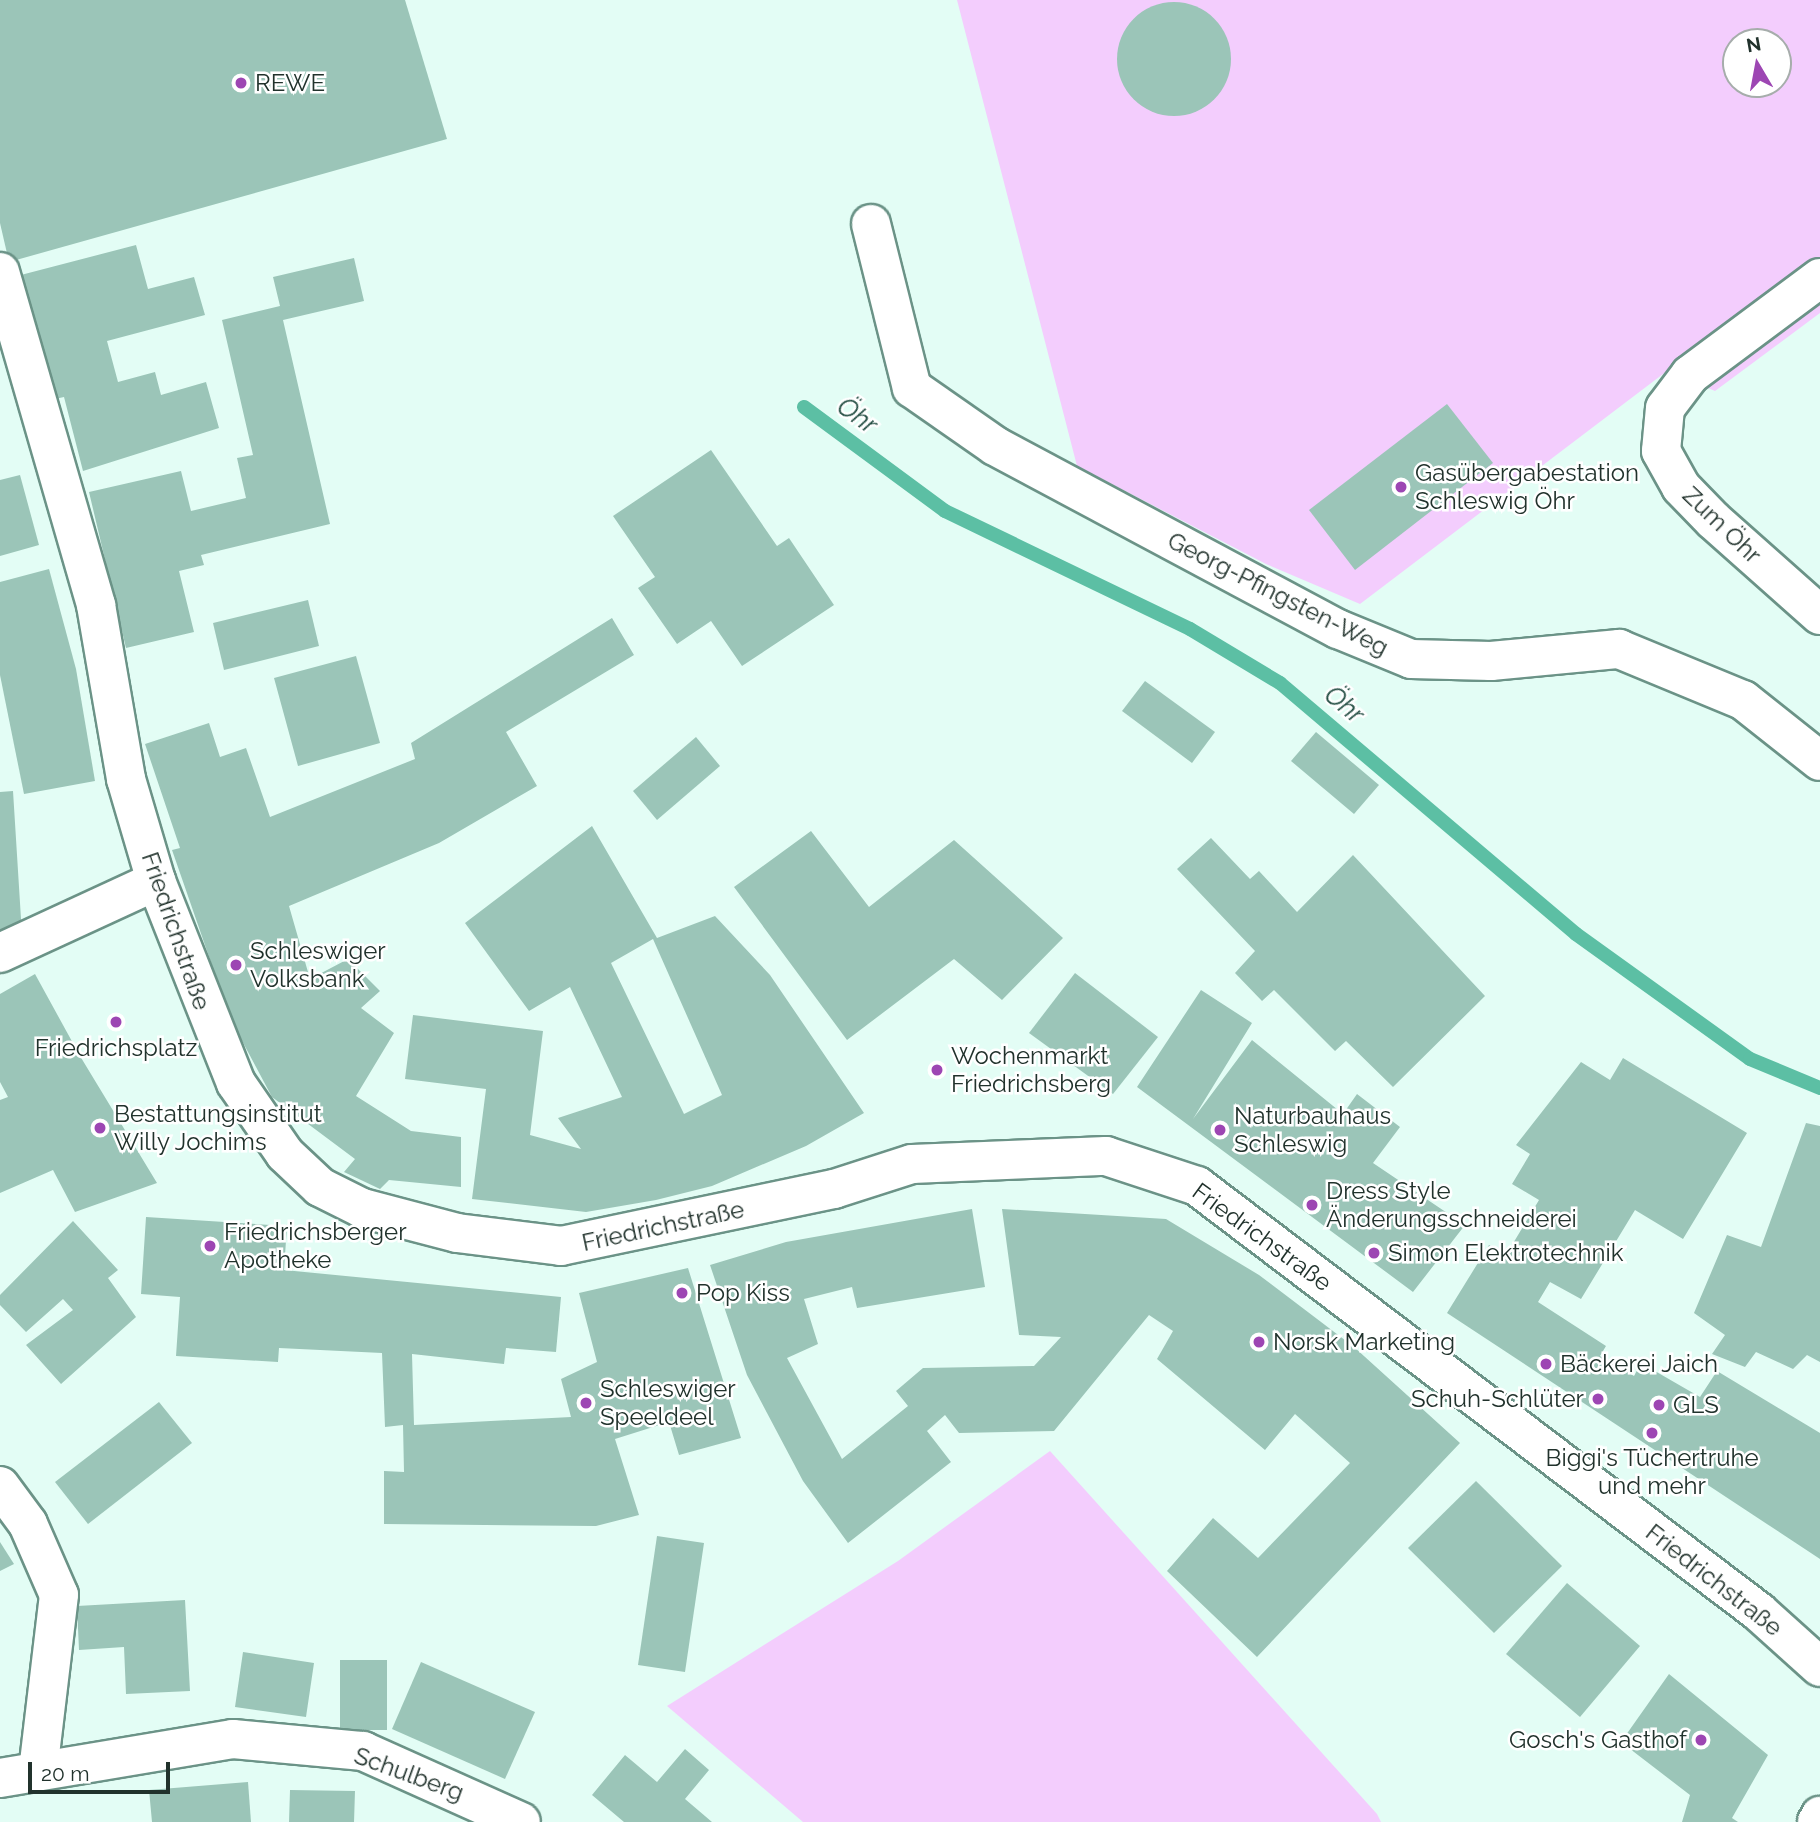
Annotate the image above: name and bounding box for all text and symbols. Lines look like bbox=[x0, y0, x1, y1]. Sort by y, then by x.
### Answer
north arrow bbox=[1722, 28, 1792, 98]
text: N bbox=[1745, 32, 1763, 56]
place label: REWE bbox=[255, 69, 325, 97]
marker: REWE bbox=[233, 75, 249, 91]
water label: Öhr bbox=[831, 391, 883, 441]
place label: Gasübergabestation Schleswig Öhr bbox=[1415, 459, 1639, 515]
marker: Gasübergabestation Schleswig Öhr bbox=[1393, 479, 1409, 495]
street label: Zum Öhr bbox=[1677, 481, 1767, 569]
street label: Georg-Pfingsten-Weg bbox=[1163, 526, 1393, 662]
water label: Öhr bbox=[1318, 679, 1370, 731]
street label: Friedrichstraße bbox=[136, 848, 216, 1014]
place label: Schleswiger Volksbank bbox=[250, 937, 386, 993]
marker: Schleswiger Volksbank bbox=[228, 957, 244, 973]
marker: Friedrichsplatz bbox=[108, 1014, 124, 1030]
place label: Friedrichsplatz bbox=[35, 1034, 197, 1062]
place label: Wochenmarkt Friedrichsberg bbox=[951, 1042, 1111, 1098]
marker: Wochenmarkt Friedrichsberg bbox=[929, 1062, 945, 1078]
place label: Bestattungsinstitut Willy Jochims bbox=[114, 1100, 322, 1156]
place label: Naturbauhaus Schleswig bbox=[1234, 1102, 1391, 1158]
marker: Bestattungsinstitut Willy Jochims bbox=[92, 1120, 108, 1136]
marker: Naturbauhaus Schleswig bbox=[1212, 1122, 1228, 1138]
street label: Friedrichstraße bbox=[1187, 1177, 1337, 1297]
place label: Dress Style Änderungsschneiderei bbox=[1326, 1177, 1577, 1233]
street label: Friedrichstraße bbox=[579, 1195, 747, 1257]
marker: Dress Style Änderungsschneiderei bbox=[1304, 1197, 1320, 1213]
place label: Friedrichsberger Apotheke bbox=[224, 1218, 407, 1274]
marker: Friedrichsberger Apotheke bbox=[202, 1238, 218, 1254]
place label: Simon Elektrotechnik bbox=[1388, 1239, 1623, 1267]
marker: Simon Elektrotechnik bbox=[1366, 1245, 1382, 1261]
place label: Pop Kiss bbox=[696, 1279, 790, 1307]
marker: Pop Kiss bbox=[674, 1285, 690, 1301]
place label: Norsk Marketing bbox=[1273, 1328, 1455, 1356]
marker: Norsk Marketing bbox=[1251, 1334, 1267, 1350]
place label: Bäckerei Jaich bbox=[1560, 1350, 1719, 1378]
marker: Bäckerei Jaich bbox=[1538, 1356, 1554, 1372]
place label: Schleswiger Speeldeel bbox=[600, 1375, 736, 1431]
place label: Schuh-Schlüter bbox=[1411, 1385, 1584, 1413]
marker: Schuh-Schlüter bbox=[1590, 1391, 1606, 1407]
place label: GLS bbox=[1673, 1391, 1719, 1419]
marker: Schleswiger Speeldeel bbox=[578, 1395, 594, 1411]
marker: GLS bbox=[1651, 1397, 1667, 1413]
marker: Biggi's Tüchertruhe und mehr bbox=[1644, 1425, 1660, 1441]
place label: Biggi's Tüchertruhe und mehr bbox=[1545, 1444, 1759, 1500]
street label: Friedrichstraße bbox=[1640, 1518, 1788, 1642]
place label: Gosch's Gasthof bbox=[1509, 1726, 1687, 1754]
marker: Gosch's Gasthof bbox=[1693, 1732, 1709, 1748]
street label: Schulberg bbox=[350, 1741, 468, 1807]
scale bar bbox=[32, 1748, 173, 1792]
text: 20 m bbox=[41, 1761, 89, 1786]

